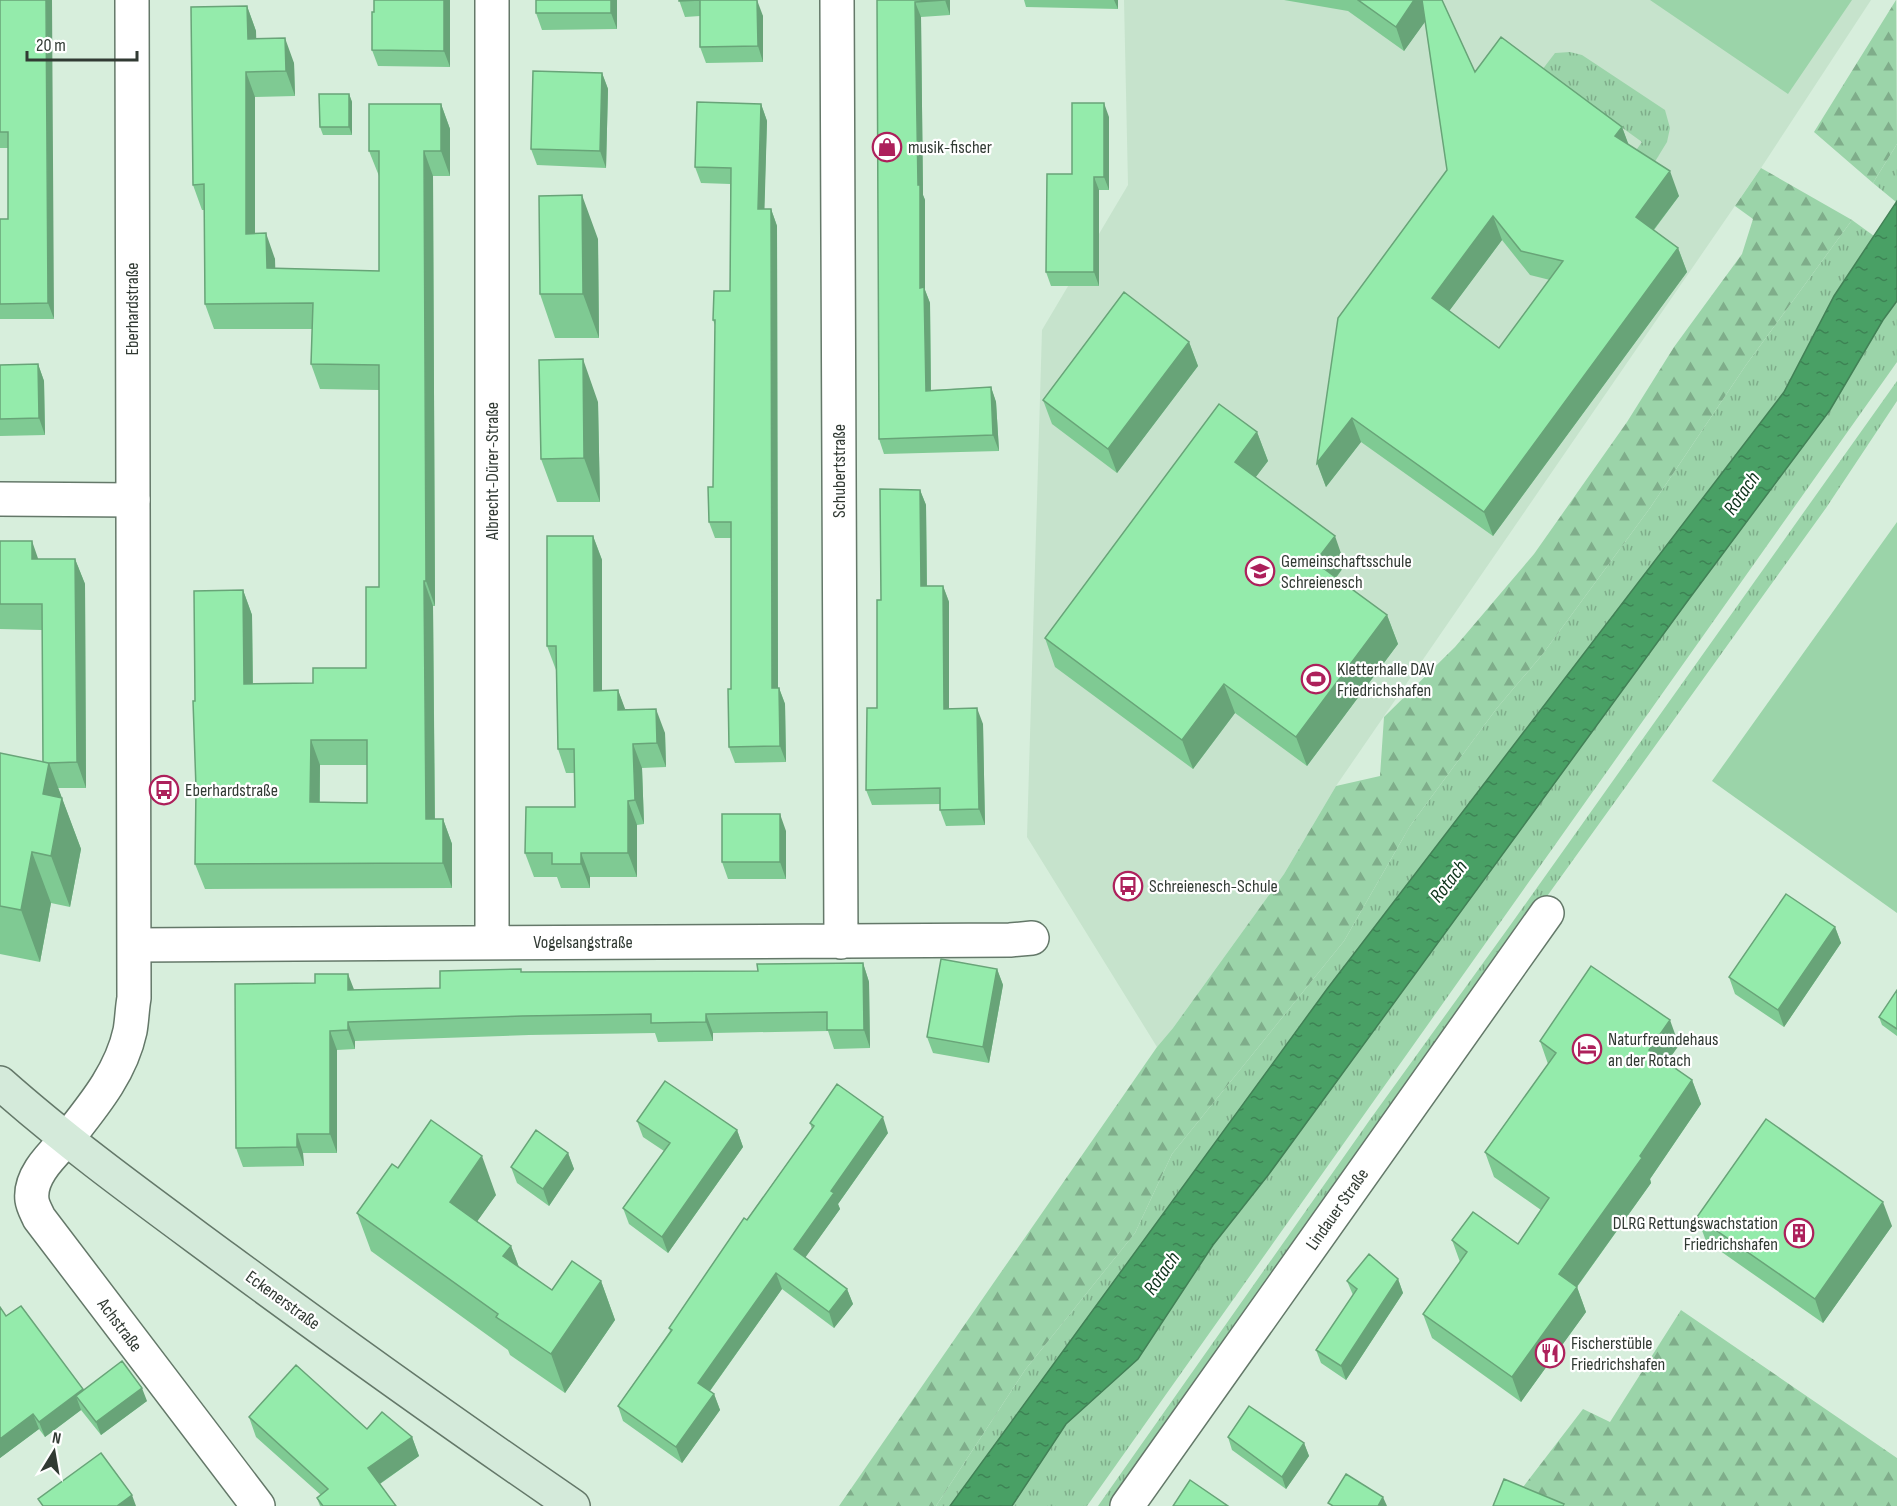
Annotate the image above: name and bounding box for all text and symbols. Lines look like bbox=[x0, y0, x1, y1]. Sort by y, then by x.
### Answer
scale bar bbox=[27, 24, 136, 62]
text: 20 m bbox=[36, 35, 66, 56]
shop icon: musik-fischer bbox=[871, 131, 903, 163]
place label: musik-fischer bbox=[908, 137, 992, 158]
street label: Eberhardstraße bbox=[122, 263, 143, 355]
street label: Albrecht-Dürer-Straße bbox=[482, 402, 503, 541]
street label: Schubertstraße bbox=[829, 424, 850, 518]
water label: Rotach bbox=[1718, 467, 1765, 520]
place label: Gemeinschaftsschule Schreienesch bbox=[1281, 551, 1412, 593]
school or university icon: Gemeinschaftsschule Schreienesch bbox=[1244, 555, 1276, 587]
place label: Kletterhalle DAV Friedrichshafen bbox=[1337, 659, 1434, 701]
sports icon: Kletterhalle DAV Friedrichshafen bbox=[1300, 663, 1332, 695]
bus stop icon: Eberhardstraße bbox=[148, 774, 180, 806]
place label: Eberhardstraße bbox=[185, 780, 278, 801]
water label: Rotach bbox=[1425, 856, 1473, 908]
bus stop icon: Schreienesch-Schule bbox=[1112, 870, 1144, 902]
place label: Schreienesch-Schule bbox=[1149, 876, 1278, 897]
street label: Vogelsangstraße bbox=[533, 932, 633, 953]
place label: Naturfreundehaus an der Rotach bbox=[1608, 1029, 1718, 1071]
hotel icon: Naturfreundehaus an der Rotach bbox=[1571, 1033, 1603, 1065]
street label: Lindauer Straße bbox=[1302, 1164, 1373, 1254]
place label: DLRG Rettungswachstation Friedrichshafen bbox=[1613, 1213, 1778, 1255]
building icon: DLRG Rettungswachstation Friedrichshafen bbox=[1783, 1217, 1815, 1249]
water label: Rotach bbox=[1138, 1247, 1185, 1300]
street label: Eckenerstraße bbox=[241, 1266, 324, 1334]
street label: Achstraße bbox=[92, 1294, 146, 1356]
place label: Fischerstüble Friedrichshafen bbox=[1571, 1333, 1665, 1375]
restaurant icon: Fischerstüble Friedrichshafen bbox=[1534, 1337, 1566, 1369]
north arrow bbox=[24, 1422, 84, 1482]
text: N bbox=[51, 1429, 63, 1449]

